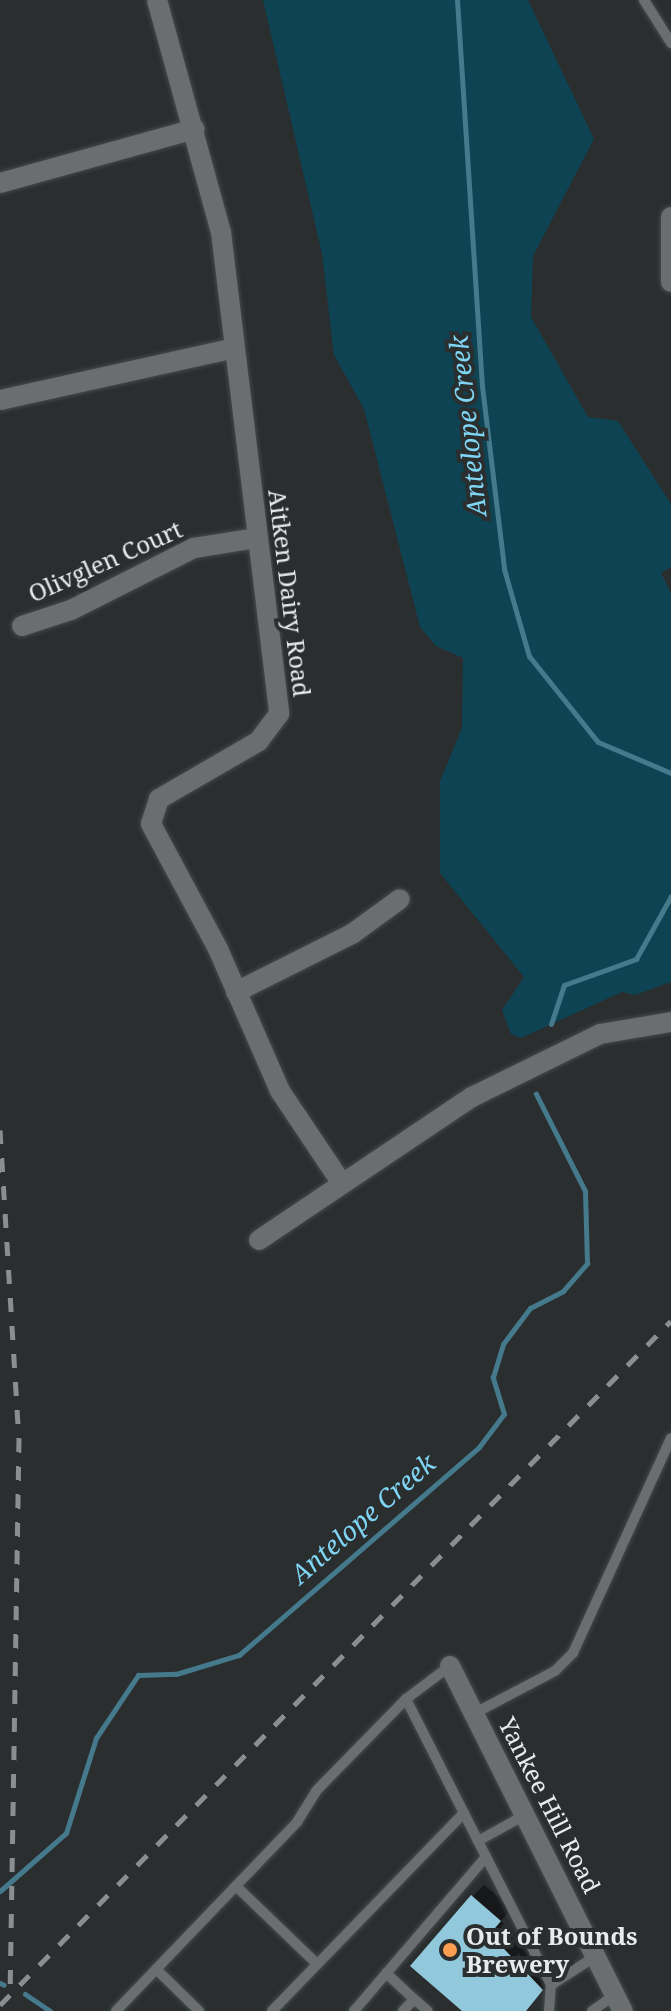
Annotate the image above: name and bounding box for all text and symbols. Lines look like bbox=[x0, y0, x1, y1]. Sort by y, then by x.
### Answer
water label: Antelope Creek bbox=[443, 334, 493, 518]
street label: Aitken Dairy Road bbox=[263, 488, 317, 698]
street label: Olivglen Court bbox=[24, 514, 186, 608]
water label: Antelope Creek bbox=[284, 1447, 442, 1591]
street label: Yankee Hill Road bbox=[493, 1712, 607, 1898]
place label: Out of Bounds Brewery bbox=[466, 1922, 638, 1978]
marker: Out of Bounds Brewery bbox=[441, 1941, 459, 1959]

